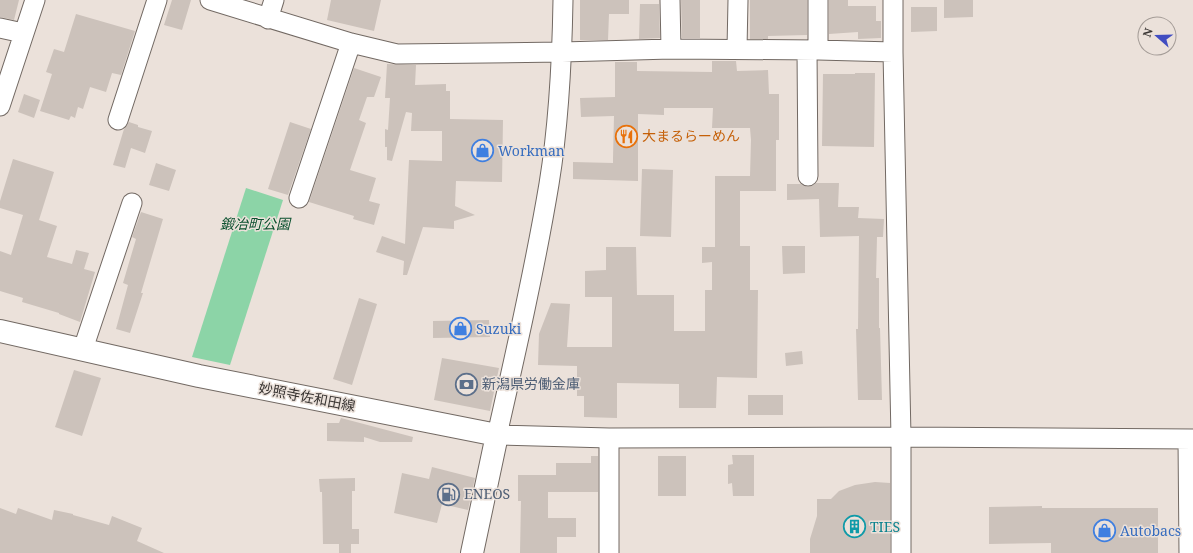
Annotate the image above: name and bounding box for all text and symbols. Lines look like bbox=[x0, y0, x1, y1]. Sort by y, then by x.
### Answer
north arrow bbox=[1137, 16, 1177, 56]
text: N bbox=[1139, 25, 1156, 39]
restaurant icon: 大まるらーめん bbox=[613, 123, 639, 149]
place label: 大まるらーめん bbox=[642, 126, 740, 145]
shop icon: Workman bbox=[470, 138, 496, 164]
place label: Workman bbox=[498, 141, 565, 160]
park label: 鍛冶町公園 bbox=[220, 214, 292, 233]
shop icon: Suzuki bbox=[448, 316, 474, 342]
place label: Suzuki bbox=[476, 319, 522, 338]
bank icon: 新潟県労働金庫 bbox=[453, 371, 479, 397]
place label: 新潟県労働金庫 bbox=[482, 374, 580, 393]
street label: 妙照寺佐和田線 bbox=[257, 378, 357, 415]
fuel station icon: ENEOS bbox=[435, 481, 461, 507]
place label: ENEOS bbox=[464, 484, 510, 503]
building icon: TIES bbox=[841, 514, 867, 540]
place label: TIES bbox=[870, 517, 900, 536]
shop icon: Autobacs bbox=[1091, 518, 1117, 544]
place label: Autobacs bbox=[1120, 521, 1181, 540]

